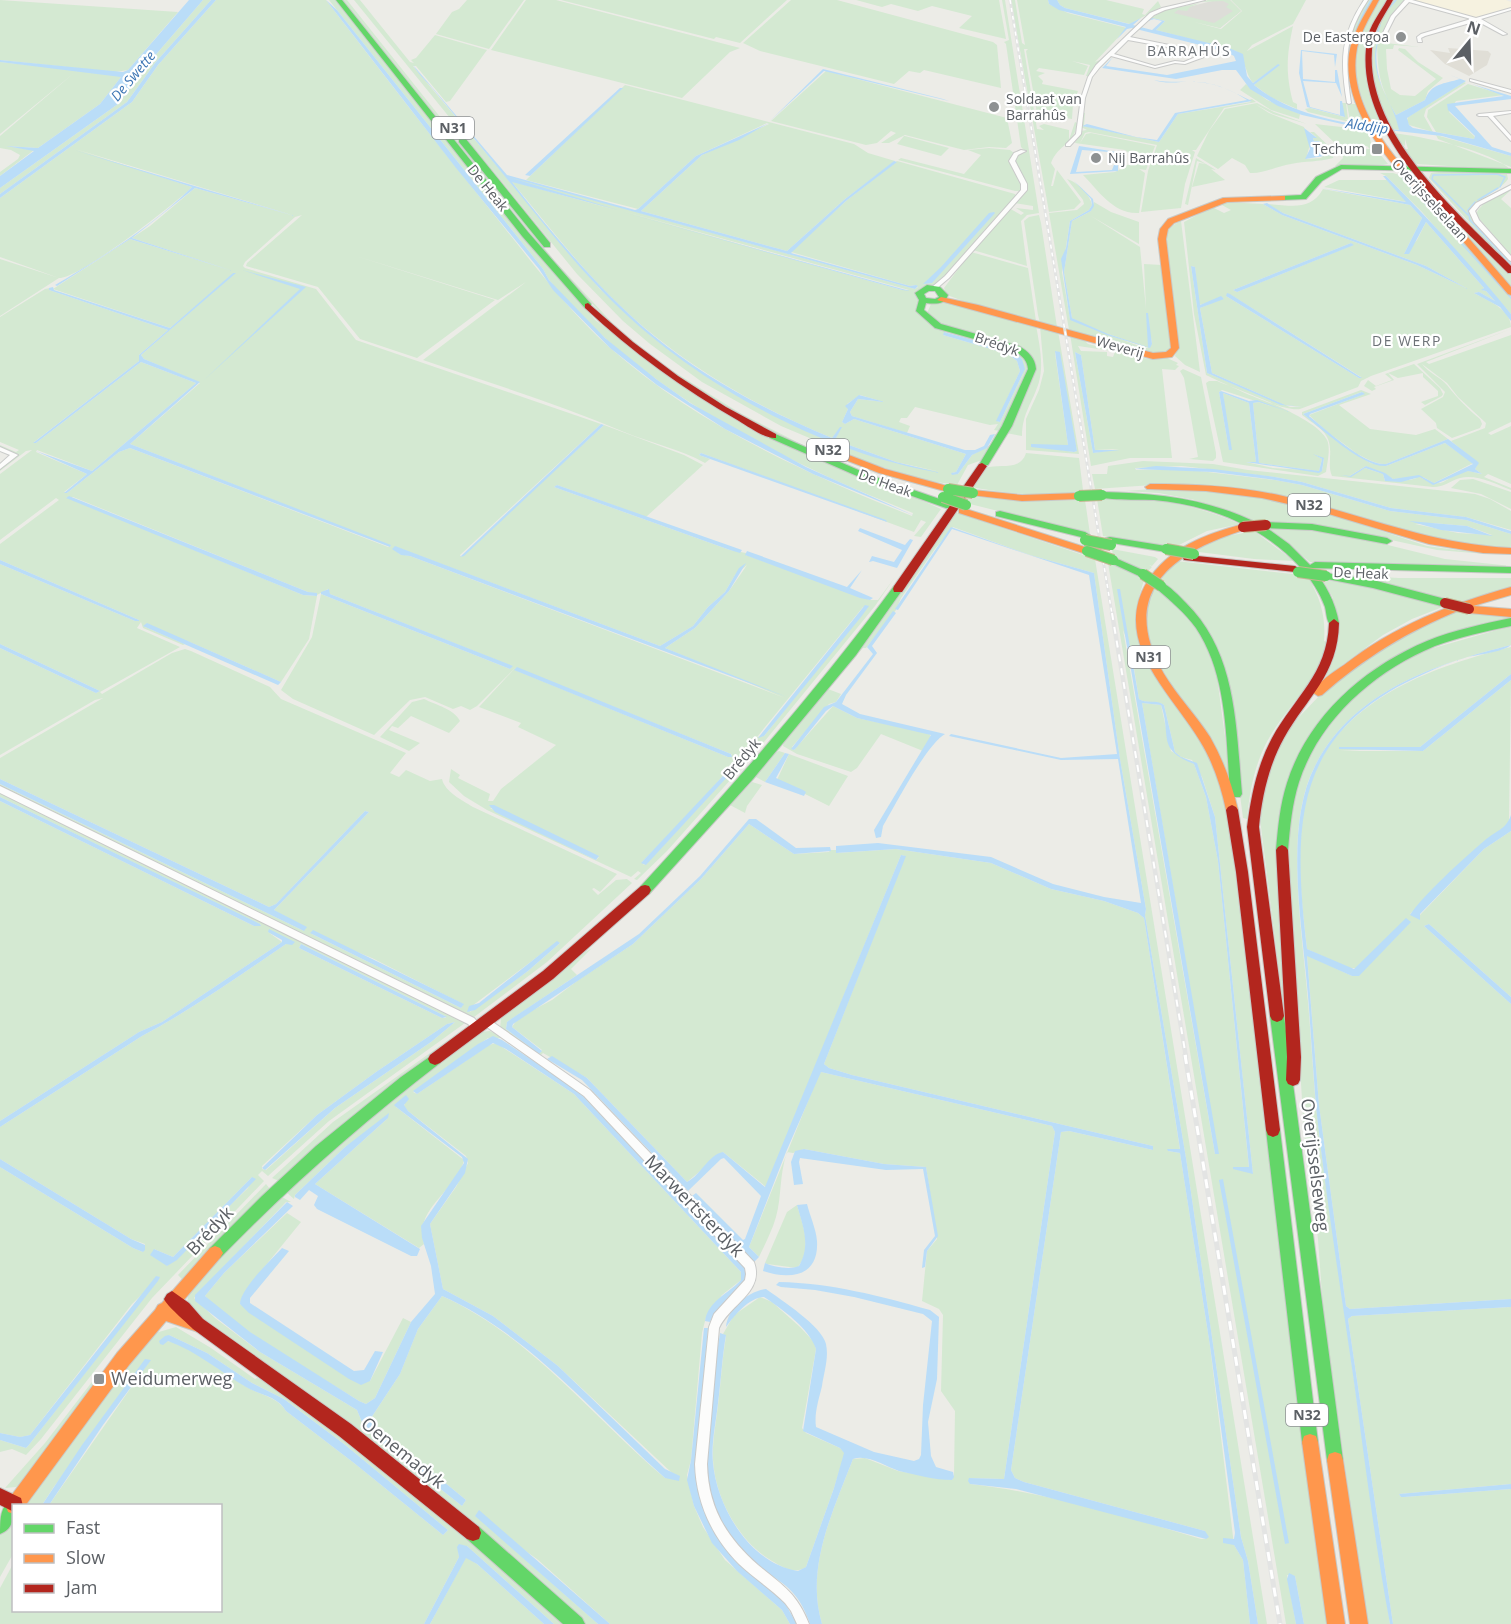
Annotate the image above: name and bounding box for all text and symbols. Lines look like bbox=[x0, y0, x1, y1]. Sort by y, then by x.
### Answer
north arrow bbox=[1439, 12, 1499, 72]
text: N bbox=[1464, 15, 1484, 40]
place label: De Eastergoa bbox=[1303, 27, 1389, 46]
marker: De Eastergoa bbox=[1394, 30, 1408, 44]
district label: BARRAHÛS bbox=[1147, 41, 1231, 60]
water label: De Swette bbox=[106, 46, 159, 105]
place label: Soldaat van Barrahûs bbox=[1006, 89, 1082, 124]
marker: Soldaat van Barrahûs bbox=[987, 100, 1001, 114]
water label: Alddjip bbox=[1344, 113, 1390, 138]
road number: N31 bbox=[432, 117, 474, 139]
place label: Techum bbox=[1313, 139, 1365, 158]
marker: Techum bbox=[1370, 142, 1384, 156]
place label: Nij Barrahûs bbox=[1108, 148, 1189, 167]
marker: Nij Barrahûs bbox=[1089, 151, 1103, 165]
street label: Overijsselselaan bbox=[1388, 154, 1473, 245]
street label: De Heak bbox=[464, 160, 513, 216]
street label: Brédyk bbox=[973, 327, 1022, 360]
street label: Weverij bbox=[1094, 331, 1146, 362]
district label: DE WERP bbox=[1372, 331, 1442, 350]
road number: N32 bbox=[807, 439, 849, 461]
street label: De Heak bbox=[856, 464, 915, 501]
road number: N32 bbox=[1288, 494, 1330, 516]
street label: De Heak bbox=[1333, 562, 1389, 583]
road number: N31 bbox=[1128, 646, 1170, 668]
street label: Brédyk bbox=[718, 733, 765, 783]
street label: Overijsselseweg bbox=[1296, 1097, 1336, 1233]
street label: Marwertsterdyk bbox=[640, 1149, 750, 1262]
street label: Brédyk bbox=[181, 1200, 238, 1260]
place label: Weidumerweg bbox=[111, 1366, 233, 1390]
marker: Weidumerweg bbox=[92, 1372, 106, 1386]
road number: N32 bbox=[1286, 1404, 1328, 1426]
street label: Oenemadyk bbox=[357, 1411, 451, 1494]
legend bbox=[12, 1504, 222, 1612]
text: Fast bbox=[66, 1515, 100, 1539]
text: Slow bbox=[66, 1545, 105, 1569]
text: Jam bbox=[64, 1575, 98, 1599]

